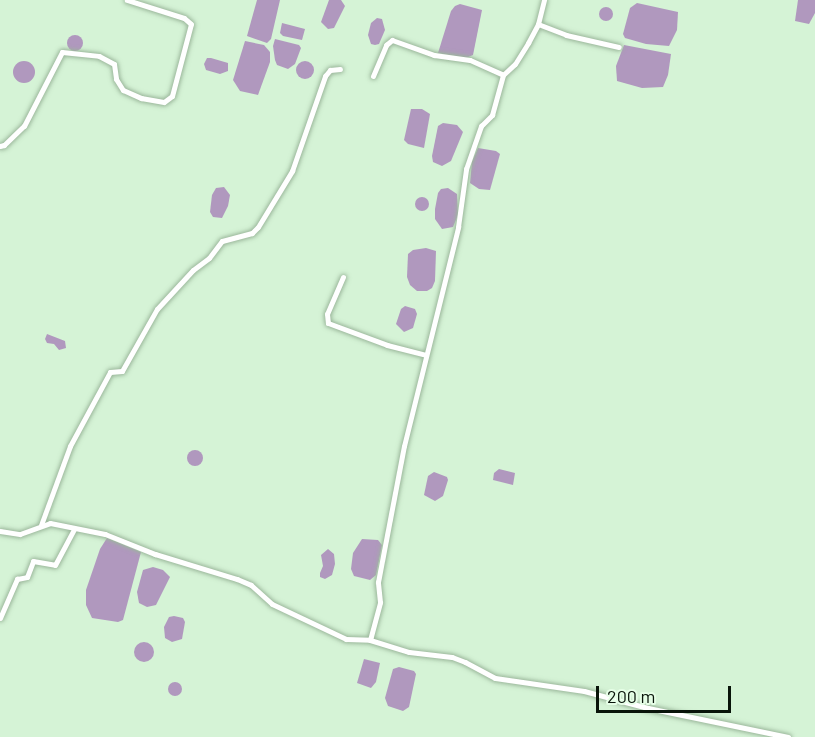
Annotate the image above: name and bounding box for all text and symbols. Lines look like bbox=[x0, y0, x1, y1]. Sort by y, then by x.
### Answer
scale bar bbox=[599, 674, 734, 712]
text: 200 m bbox=[607, 685, 655, 707]

